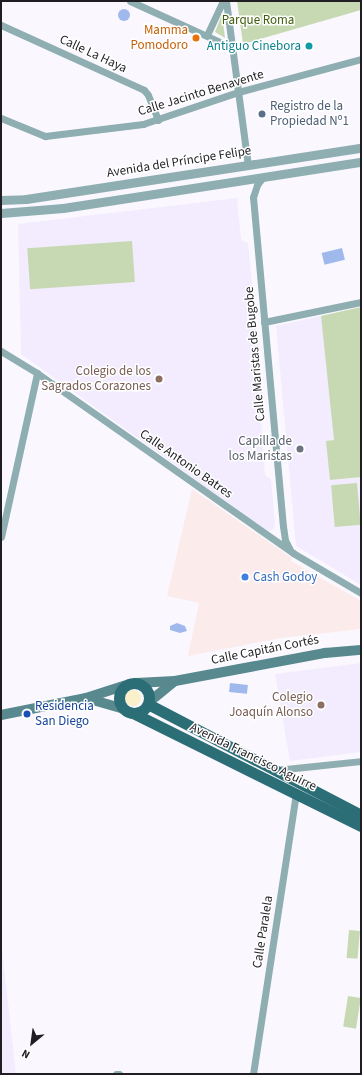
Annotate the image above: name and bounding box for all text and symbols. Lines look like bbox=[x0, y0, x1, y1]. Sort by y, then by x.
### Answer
park label: Parque Roma bbox=[222, 12, 294, 28]
place label: Mamma Pomodoro bbox=[130, 23, 188, 54]
street label: Calle La Haya bbox=[57, 32, 129, 76]
marker: Mamma Pomodoro bbox=[191, 33, 201, 43]
place label: Antiguo Cinebora bbox=[207, 38, 301, 54]
marker: Antiguo Cinebora bbox=[304, 41, 314, 51]
street label: Calle Jacinto Benavente bbox=[136, 66, 266, 120]
place label: Registro de la Propiedad Nº1 bbox=[270, 99, 349, 130]
marker: Registro de la Propiedad Nº1 bbox=[257, 109, 267, 119]
street label: Avenida del Príncipe Felipe bbox=[106, 143, 252, 181]
street label: Calle Maristas de Bugobe bbox=[241, 286, 269, 422]
place label: Colegio de los Sagrados Corazones bbox=[41, 364, 151, 395]
marker: Colegio de los Sagrados Corazones bbox=[154, 374, 164, 384]
street label: Calle Antonio Batres bbox=[137, 426, 235, 502]
place label: Capilla de los Maristas bbox=[229, 434, 292, 465]
marker: Capilla de los Maristas bbox=[295, 444, 305, 454]
place label: Cash Godoy bbox=[253, 569, 317, 585]
marker: Cash Godoy bbox=[240, 572, 250, 582]
street label: Calle Capitán Cortés bbox=[210, 632, 320, 668]
place label: Colegio Joaquín Alonso bbox=[229, 690, 313, 721]
place label: Residencia San Diego bbox=[35, 699, 94, 730]
marker: Colegio Joaquín Alonso bbox=[316, 700, 326, 710]
marker: Residencia San Diego bbox=[22, 709, 32, 719]
street label: Avenida Francisco Aguirre bbox=[187, 719, 319, 795]
street label: Calle Paralela bbox=[250, 895, 276, 969]
north arrow bbox=[12, 1023, 52, 1063]
text: N bbox=[19, 1046, 33, 1062]

